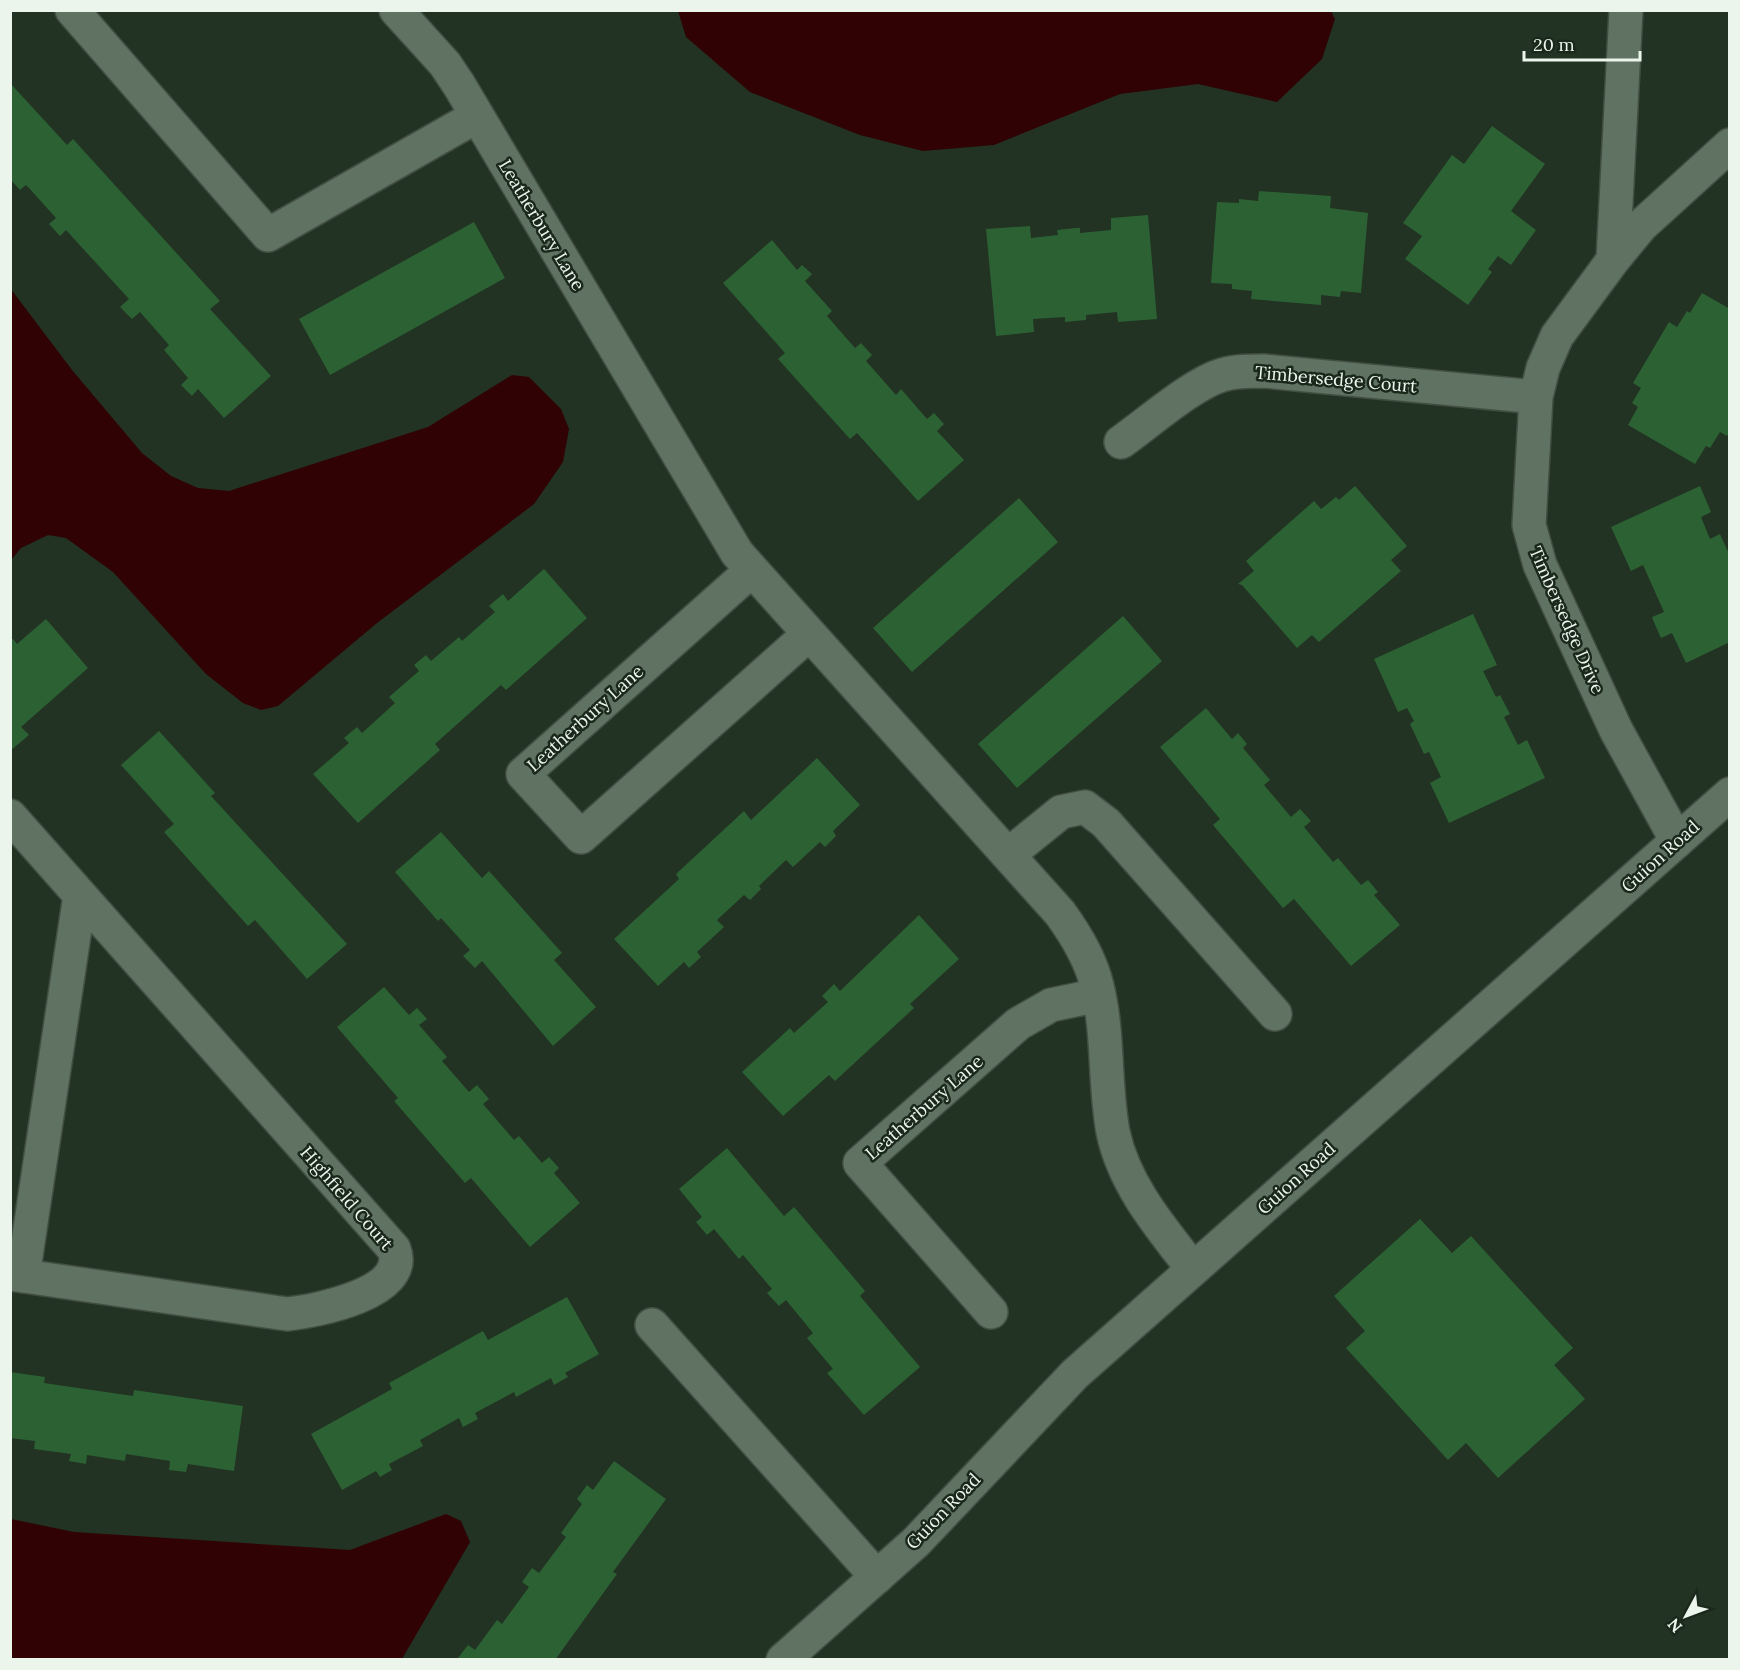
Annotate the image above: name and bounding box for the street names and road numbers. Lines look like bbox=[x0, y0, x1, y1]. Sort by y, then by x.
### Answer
street label: Leatherbury Lane bbox=[494, 155, 590, 295]
street label: Timbersedge Court bbox=[1254, 360, 1418, 398]
street label: Timbersedge Drive bbox=[1524, 543, 1610, 697]
street label: Leatherbury Lane bbox=[522, 659, 648, 776]
street label: Guion Road bbox=[1616, 815, 1704, 897]
street label: Leatherbury Lane bbox=[860, 1049, 988, 1165]
street label: Guion Road bbox=[1252, 1137, 1340, 1219]
street label: Highfield Court bbox=[296, 1141, 398, 1255]
street label: Guion Road bbox=[901, 1468, 985, 1554]

